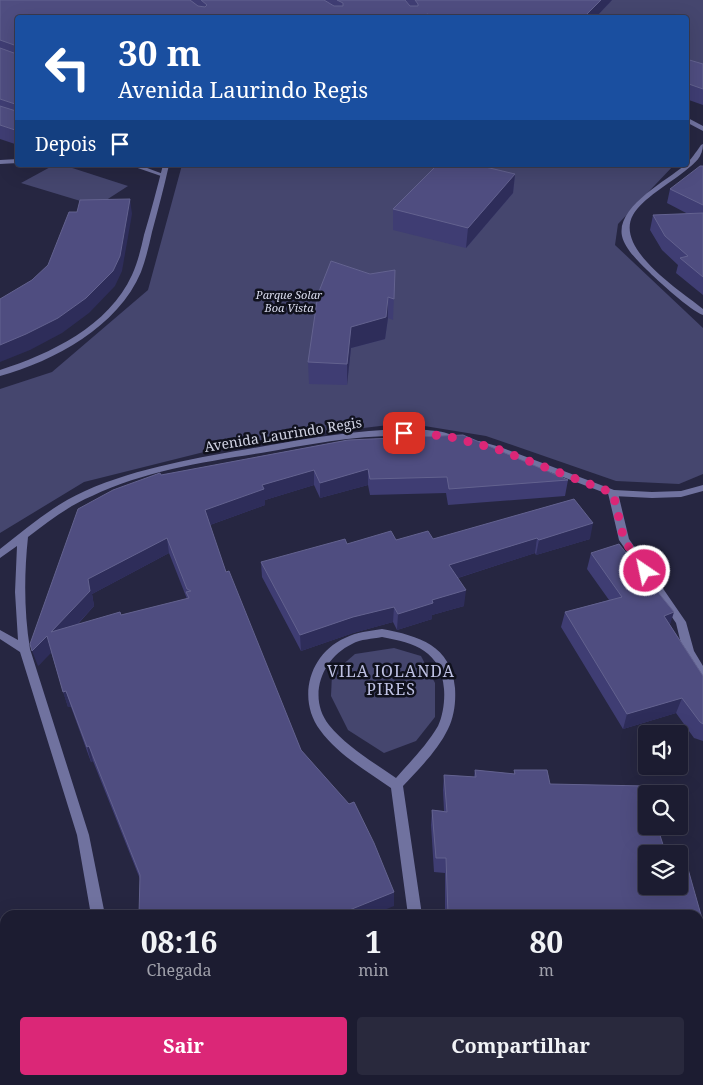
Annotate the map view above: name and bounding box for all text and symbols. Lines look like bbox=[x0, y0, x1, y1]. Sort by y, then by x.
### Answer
text: 30 m bbox=[118, 29, 201, 76]
icon: left bbox=[35, 35, 100, 100]
text: Avenida Laurindo Regis bbox=[118, 74, 368, 104]
icon: arrive bbox=[106, 130, 134, 158]
text: Depois bbox=[35, 131, 96, 157]
park label: Parque Solar Boa Vista bbox=[255, 287, 323, 315]
street label: Avenida Laurindo Regis bbox=[203, 412, 363, 456]
pin bbox=[383, 412, 425, 454]
icon: arrive bbox=[390, 419, 418, 447]
position arrow bbox=[618, 544, 670, 596]
district label: VILA IOLANDA PIRES bbox=[327, 660, 455, 700]
map controls bbox=[638, 725, 688, 895]
button: sound bbox=[638, 725, 688, 775]
button: search bbox=[638, 785, 688, 835]
button: layers bbox=[638, 845, 688, 895]
text: 08:16 bbox=[141, 921, 218, 962]
text: 1 bbox=[365, 921, 382, 962]
text: 80 bbox=[529, 921, 563, 962]
text: Chegada bbox=[147, 959, 212, 981]
text: min bbox=[358, 959, 389, 981]
text: m bbox=[539, 959, 554, 981]
button: Sair bbox=[20, 1017, 347, 1075]
button: Compartilhar bbox=[357, 1017, 684, 1075]

